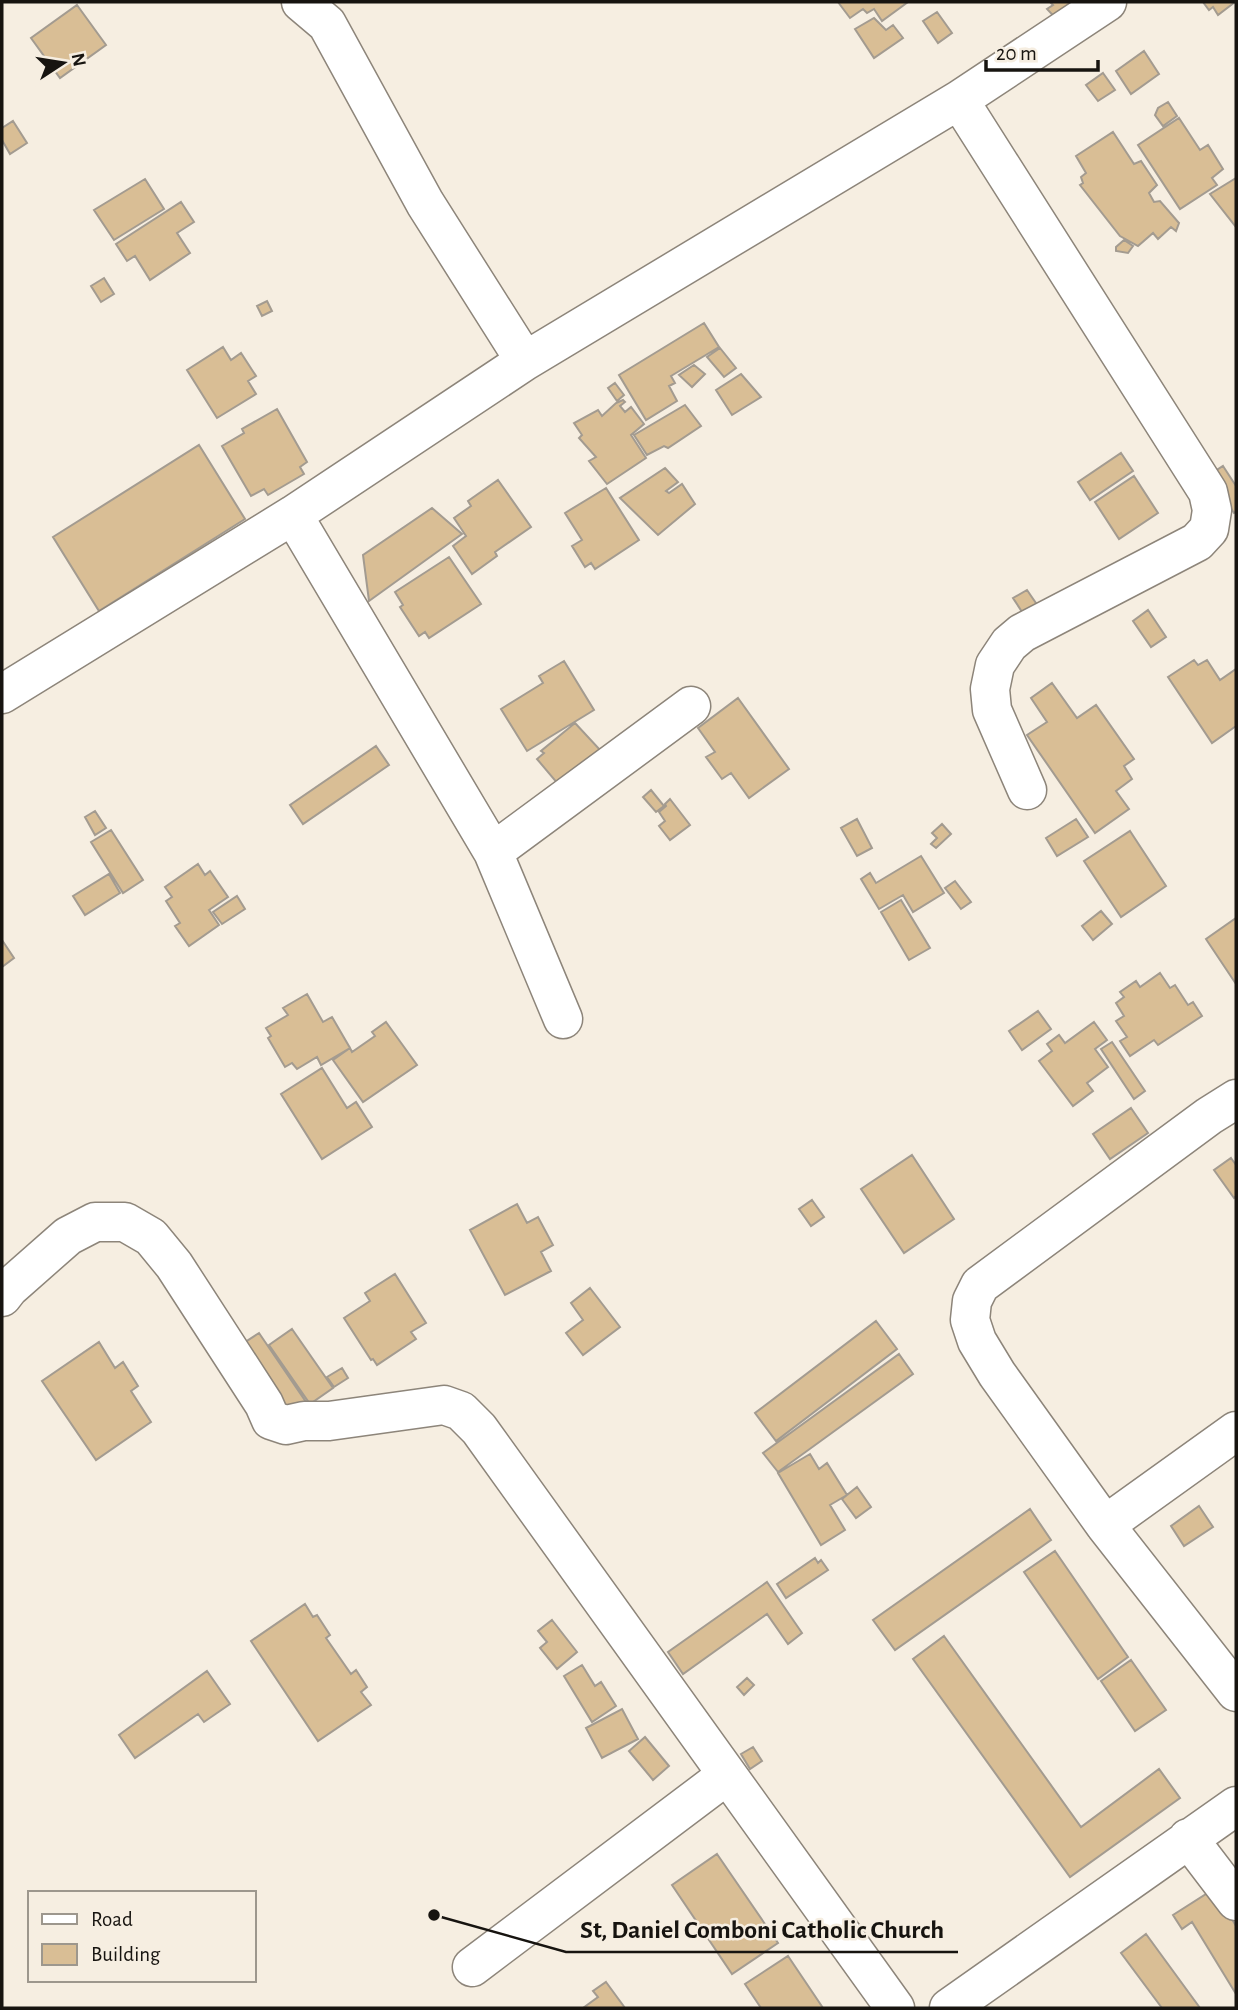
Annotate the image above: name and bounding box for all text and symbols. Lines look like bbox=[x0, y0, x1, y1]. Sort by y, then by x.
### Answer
north arrow bbox=[28, 28, 98, 98]
scale bar bbox=[986, 28, 1098, 72]
text: 20 m bbox=[996, 43, 1037, 64]
text: N bbox=[67, 51, 89, 68]
legend bbox=[28, 1891, 256, 1982]
callout: St, Daniel Comboni Catholic Church bbox=[566, 1905, 958, 1952]
text: Road bbox=[91, 1909, 133, 1930]
text: St, Daniel Comboni Catholic Church bbox=[580, 1917, 944, 1943]
text: Building bbox=[91, 1944, 161, 1965]

